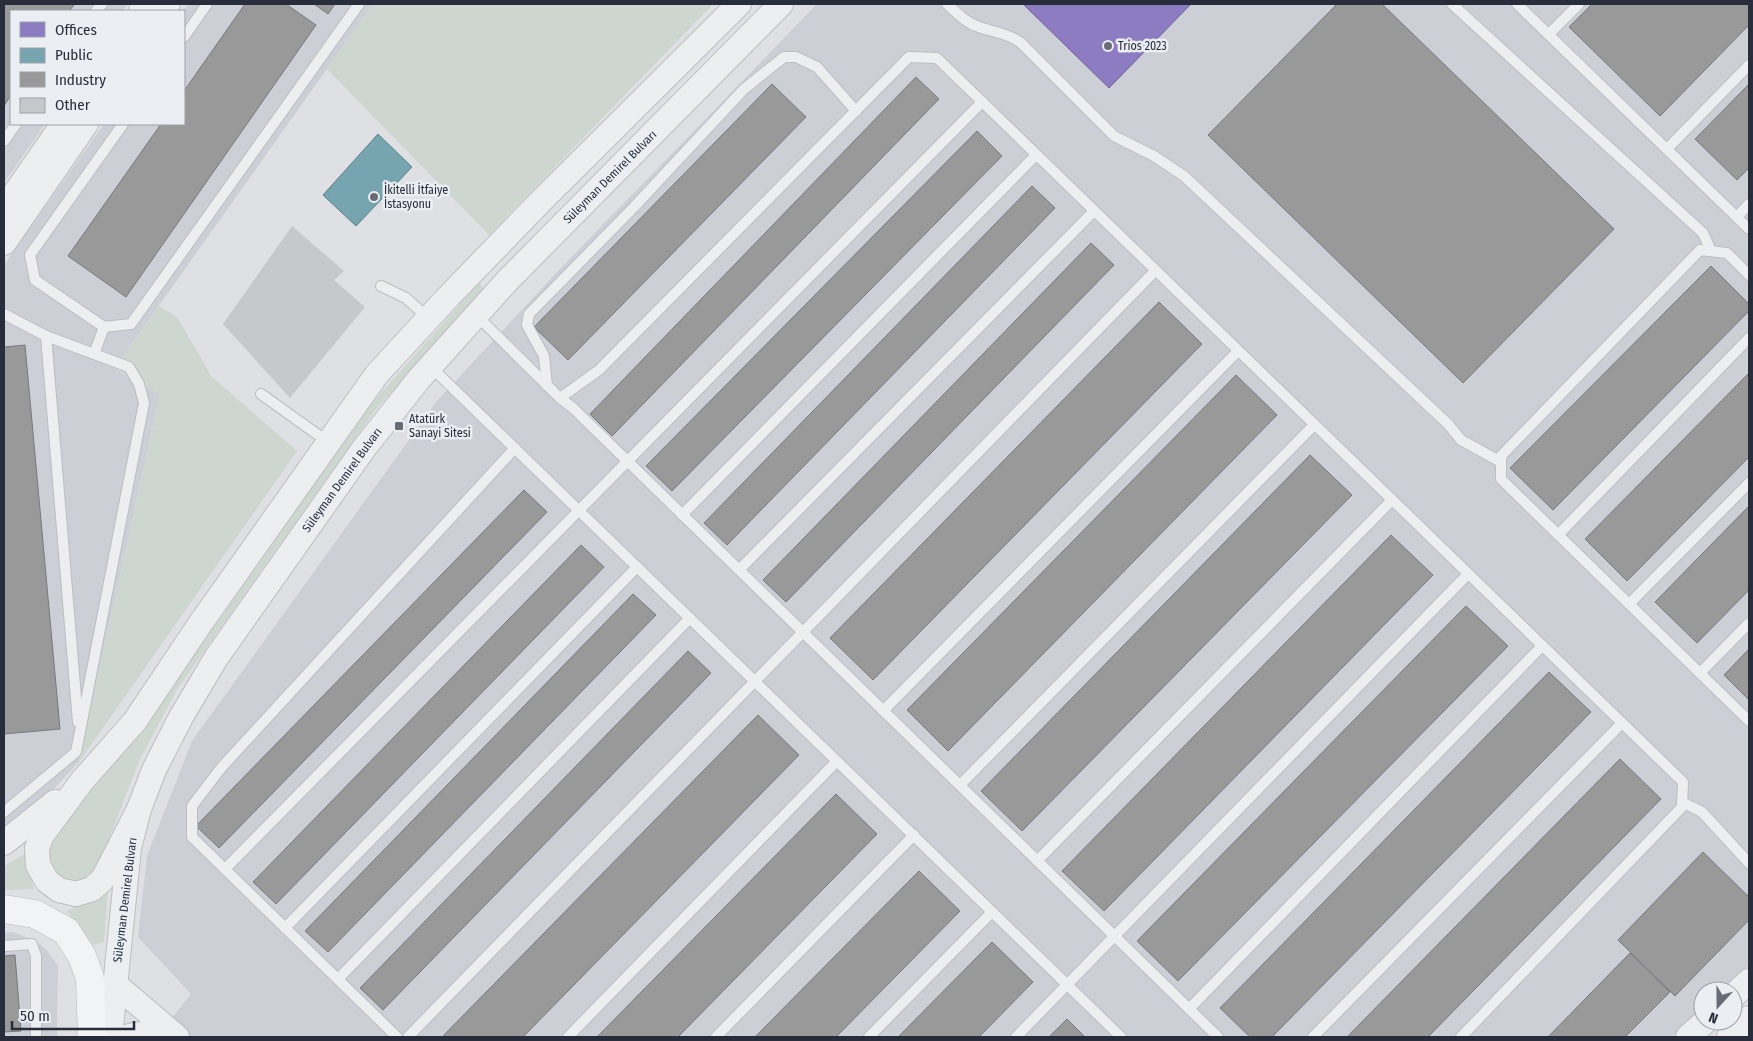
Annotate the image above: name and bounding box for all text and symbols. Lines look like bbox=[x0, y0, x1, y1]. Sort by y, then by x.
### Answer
legend bbox=[10, 10, 185, 125]
text: Offices bbox=[55, 21, 97, 39]
place label: Trios 2023 bbox=[1118, 39, 1167, 53]
marker: Trios 2023 bbox=[1102, 40, 1114, 52]
text: Public bbox=[55, 46, 93, 64]
text: Industry bbox=[55, 71, 106, 89]
text: Other bbox=[55, 96, 91, 114]
street label: Süleyman Demirel Bulvarı bbox=[561, 128, 659, 226]
place label: İkitelli İtfaiye İstasyonu bbox=[384, 182, 448, 211]
marker: İkitelli İtfaiye İstasyonu bbox=[368, 191, 380, 203]
place label: Atatürk Sanayi Sitesi bbox=[409, 412, 471, 440]
marker: Atatürk Sanayi Sitesi bbox=[393, 420, 405, 432]
street label: Süleyman Demirel Bulvarı bbox=[299, 425, 385, 535]
street label: Süleyman Demirel Bulvarı bbox=[110, 837, 140, 963]
north arrow bbox=[1693, 981, 1743, 1031]
scale bar bbox=[12, 998, 135, 1030]
text: 50 m bbox=[20, 1007, 50, 1025]
text: N bbox=[1707, 1008, 1720, 1027]

